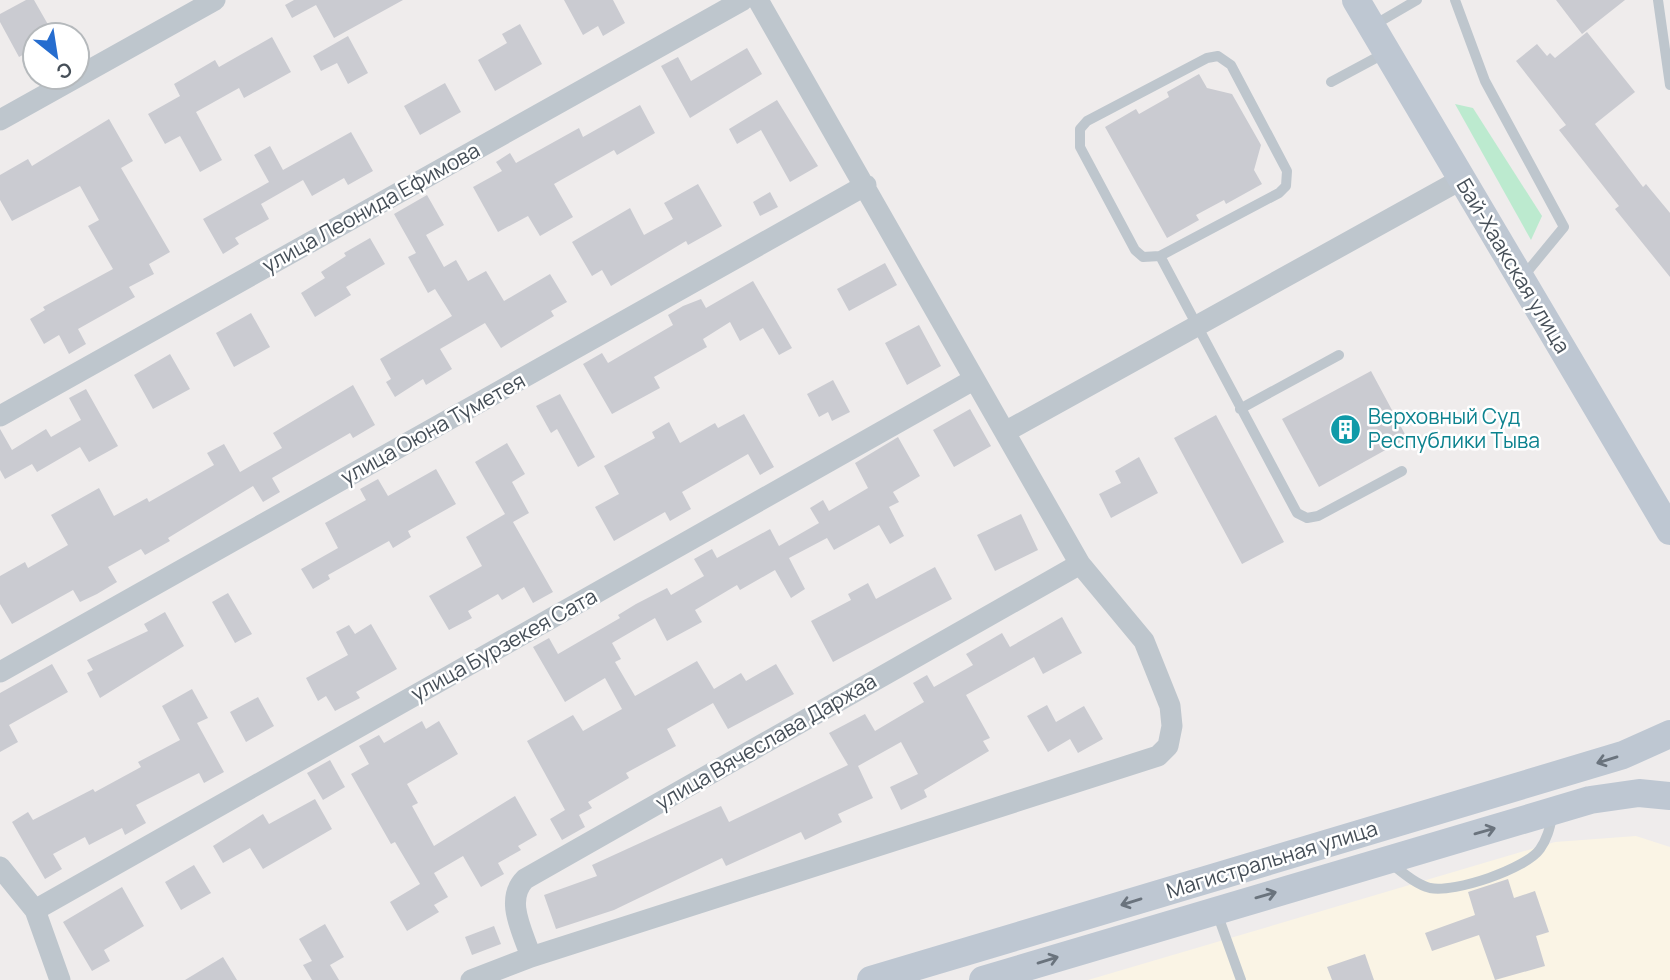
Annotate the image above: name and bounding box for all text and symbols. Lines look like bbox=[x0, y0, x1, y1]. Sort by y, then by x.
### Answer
north arrow bbox=[21, 21, 91, 91]
text: С bbox=[52, 56, 77, 85]
street label: улица Леонида Ефимова bbox=[257, 136, 484, 279]
street label: Бай-Хаакская улица bbox=[1451, 173, 1577, 358]
street label: улица Оюна Туметея bbox=[335, 366, 530, 490]
place label: Верховный Суд Республики Тыва bbox=[1368, 402, 1540, 454]
building icon: Верховный Суд Республики Тыва bbox=[1328, 412, 1362, 446]
street label: улица Бурзекея Сата bbox=[405, 581, 602, 707]
street label: улица Вячеслава Даржаа bbox=[650, 666, 881, 816]
one-way arrow bbox=[1596, 754, 1618, 767]
street label: Магистральная улица bbox=[1163, 814, 1381, 904]
one-way arrow bbox=[1473, 824, 1495, 837]
one-way arrow bbox=[1255, 888, 1277, 901]
one-way arrow bbox=[1120, 897, 1142, 910]
one-way arrow bbox=[1037, 953, 1059, 966]

